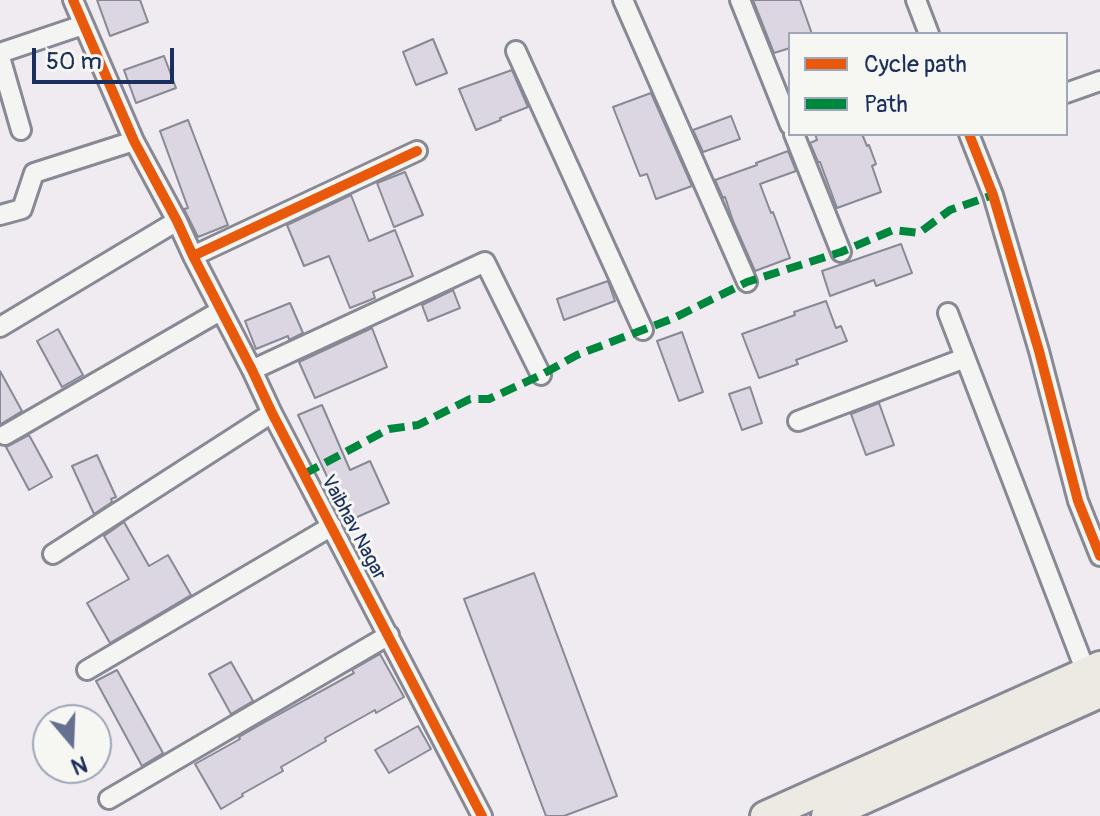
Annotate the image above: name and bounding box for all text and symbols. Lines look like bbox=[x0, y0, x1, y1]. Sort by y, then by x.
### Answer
scale bar bbox=[36, 32, 178, 82]
legend bbox=[788, 32, 1068, 136]
text: 50 m bbox=[46, 47, 102, 76]
text: Cycle path bbox=[864, 50, 967, 79]
text: Path bbox=[864, 90, 908, 119]
street label: Vaibhav Nagar bbox=[315, 471, 391, 585]
north arrow bbox=[32, 704, 112, 784]
text: N bbox=[68, 749, 91, 780]

